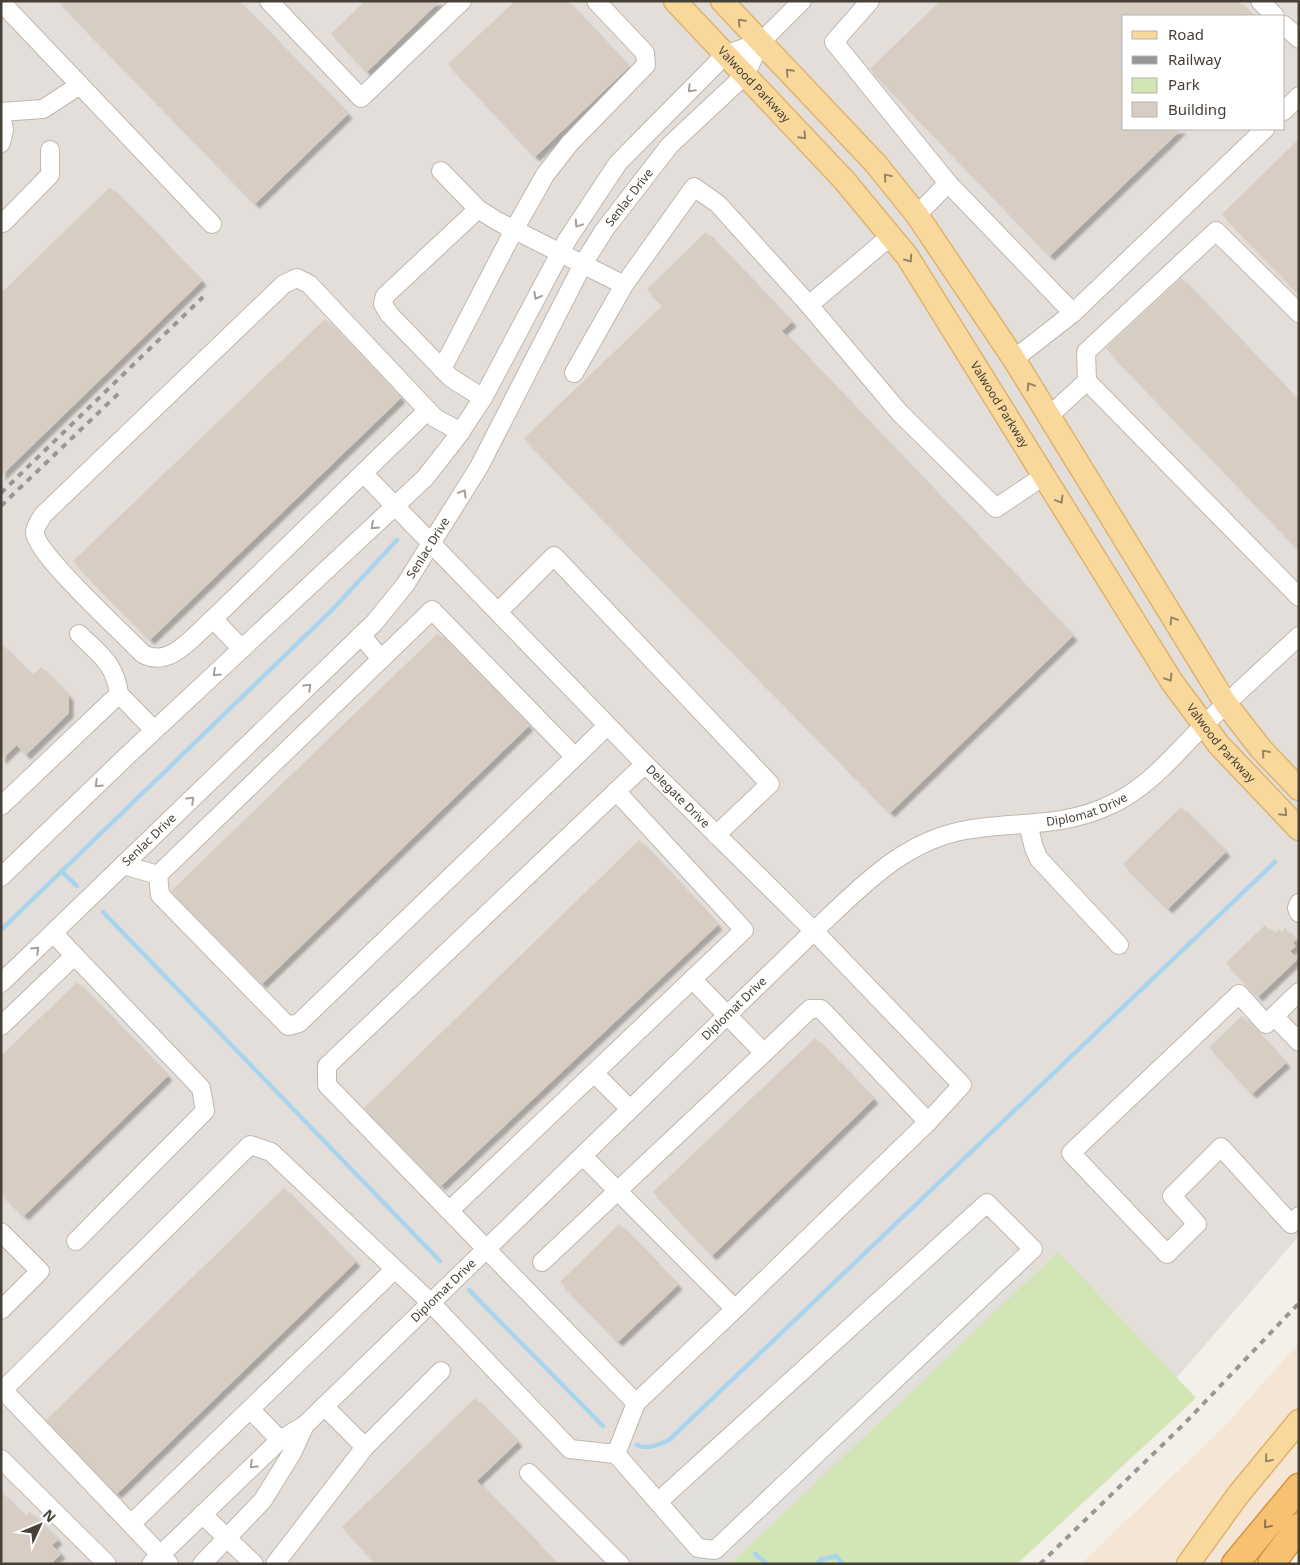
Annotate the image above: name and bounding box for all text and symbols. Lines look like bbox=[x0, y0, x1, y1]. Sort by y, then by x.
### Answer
legend bbox=[1122, 15, 1285, 130]
one-way arrow bbox=[738, 18, 747, 27]
text: Road bbox=[1168, 24, 1204, 44]
street label: Valwood Parkway bbox=[714, 42, 795, 127]
text: Railway bbox=[1168, 49, 1222, 69]
one-way arrow bbox=[786, 69, 795, 78]
text: Park bbox=[1168, 74, 1200, 94]
one-way arrow bbox=[688, 84, 697, 93]
text: Building bbox=[1168, 99, 1226, 119]
one-way arrow bbox=[797, 130, 806, 139]
street label: Senlac Drive bbox=[601, 164, 657, 230]
one-way arrow bbox=[884, 174, 892, 183]
one-way arrow bbox=[575, 218, 584, 228]
one-way arrow bbox=[903, 253, 912, 263]
one-way arrow bbox=[533, 291, 543, 300]
street label: Valwood Parkway bbox=[967, 358, 1034, 452]
one-way arrow bbox=[1027, 382, 1037, 391]
one-way arrow bbox=[457, 490, 467, 499]
one-way arrow bbox=[1054, 495, 1064, 504]
street label: Senlac Drive bbox=[402, 514, 453, 582]
one-way arrow bbox=[370, 520, 379, 529]
one-way arrow bbox=[1170, 616, 1180, 625]
one-way arrow bbox=[213, 667, 222, 676]
one-way arrow bbox=[1163, 673, 1172, 682]
one-way arrow bbox=[302, 684, 311, 693]
street label: Valwood Parkway bbox=[1183, 700, 1260, 787]
one-way arrow bbox=[1262, 750, 1271, 759]
street label: Delegate Drive bbox=[643, 761, 714, 832]
one-way arrow bbox=[94, 778, 103, 787]
street label: Diplomat Drive bbox=[1045, 788, 1131, 830]
one-way arrow bbox=[185, 797, 194, 806]
one-way arrow bbox=[1278, 807, 1287, 816]
street label: Senlac Drive bbox=[118, 809, 180, 870]
one-way arrow bbox=[31, 946, 40, 955]
street label: Diplomat Drive bbox=[697, 972, 770, 1044]
street label: Diplomat Drive bbox=[407, 1255, 480, 1326]
one-way arrow bbox=[1264, 1453, 1273, 1462]
one-way arrow bbox=[250, 1459, 259, 1468]
north arrow bbox=[15, 1500, 65, 1550]
text: N bbox=[39, 1505, 61, 1526]
one-way arrow bbox=[1265, 1519, 1273, 1528]

